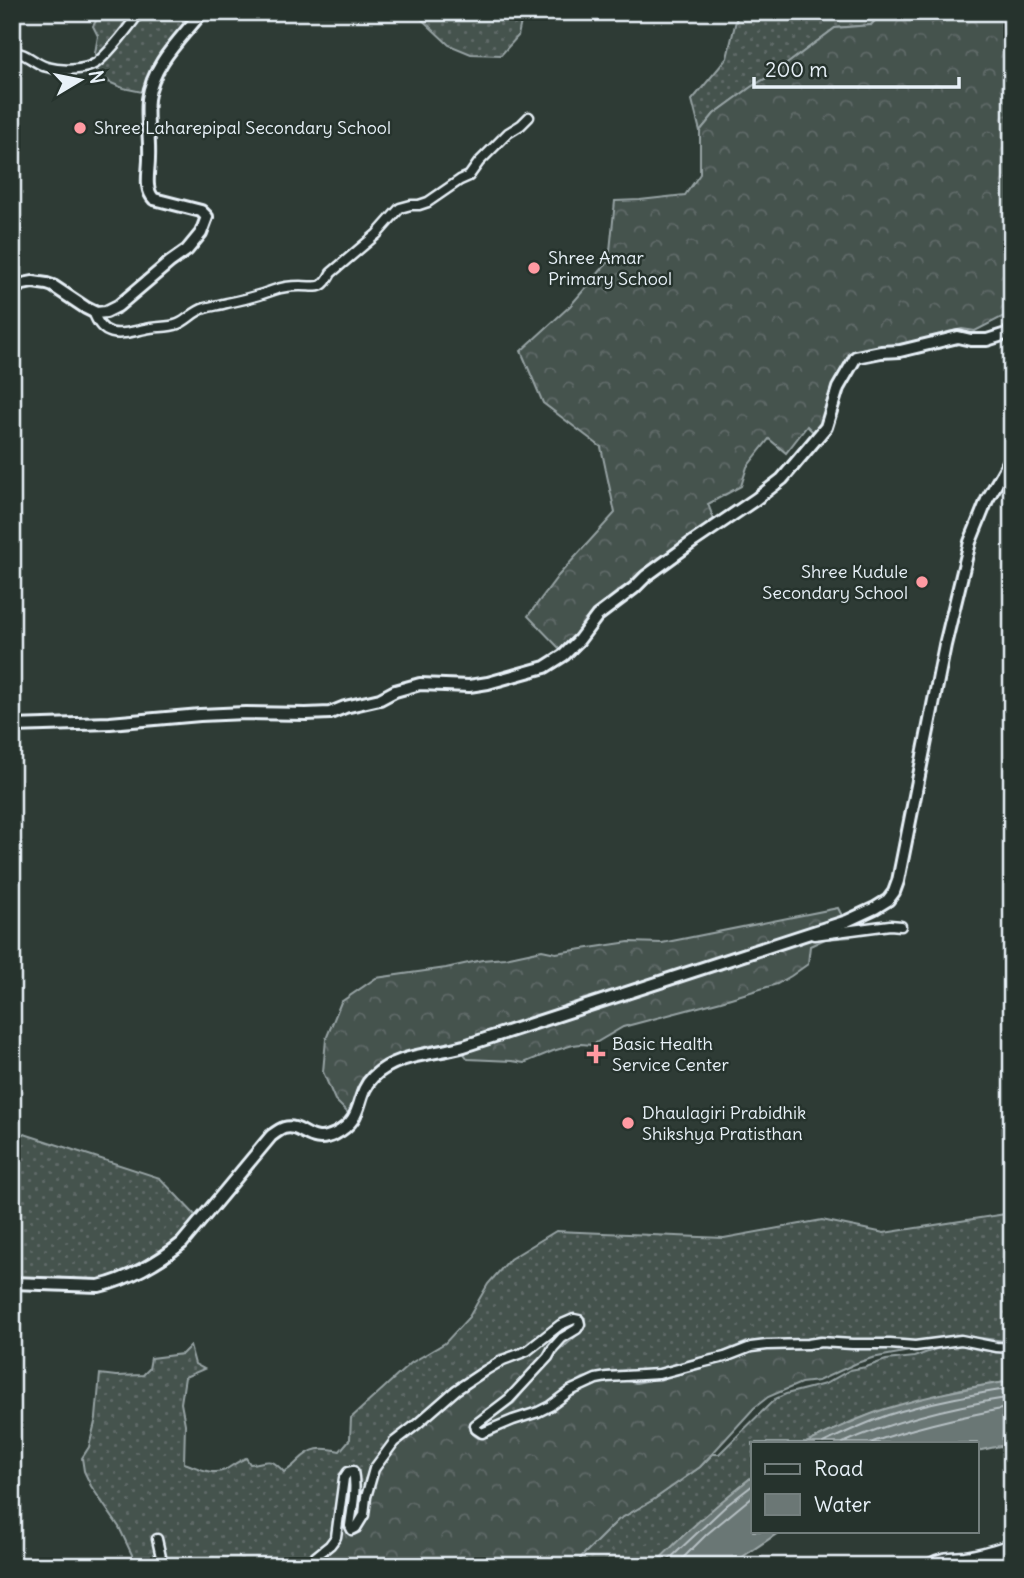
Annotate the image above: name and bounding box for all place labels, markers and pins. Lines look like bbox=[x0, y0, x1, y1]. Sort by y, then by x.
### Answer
place label: Shree Laharepipal Secondary School bbox=[94, 116, 391, 139]
marker: Shree Laharepipal Secondary School bbox=[72, 120, 88, 136]
place label: Shree Amar Primary School bbox=[548, 246, 672, 290]
marker: Shree Amar Primary School bbox=[526, 260, 542, 276]
place label: Shree Kudule Secondary School bbox=[762, 560, 908, 604]
marker: Shree Kudule Secondary School bbox=[914, 574, 930, 590]
place label: Basic Health Service Center bbox=[612, 1032, 730, 1076]
marker: Basic Health Service Center bbox=[586, 1044, 606, 1064]
place label: Dhaulagiri Prabidhik Shikshya Pratisthan bbox=[642, 1101, 806, 1145]
marker: Dhaulagiri Prabidhik Shikshya Pratisthan bbox=[620, 1115, 636, 1131]

